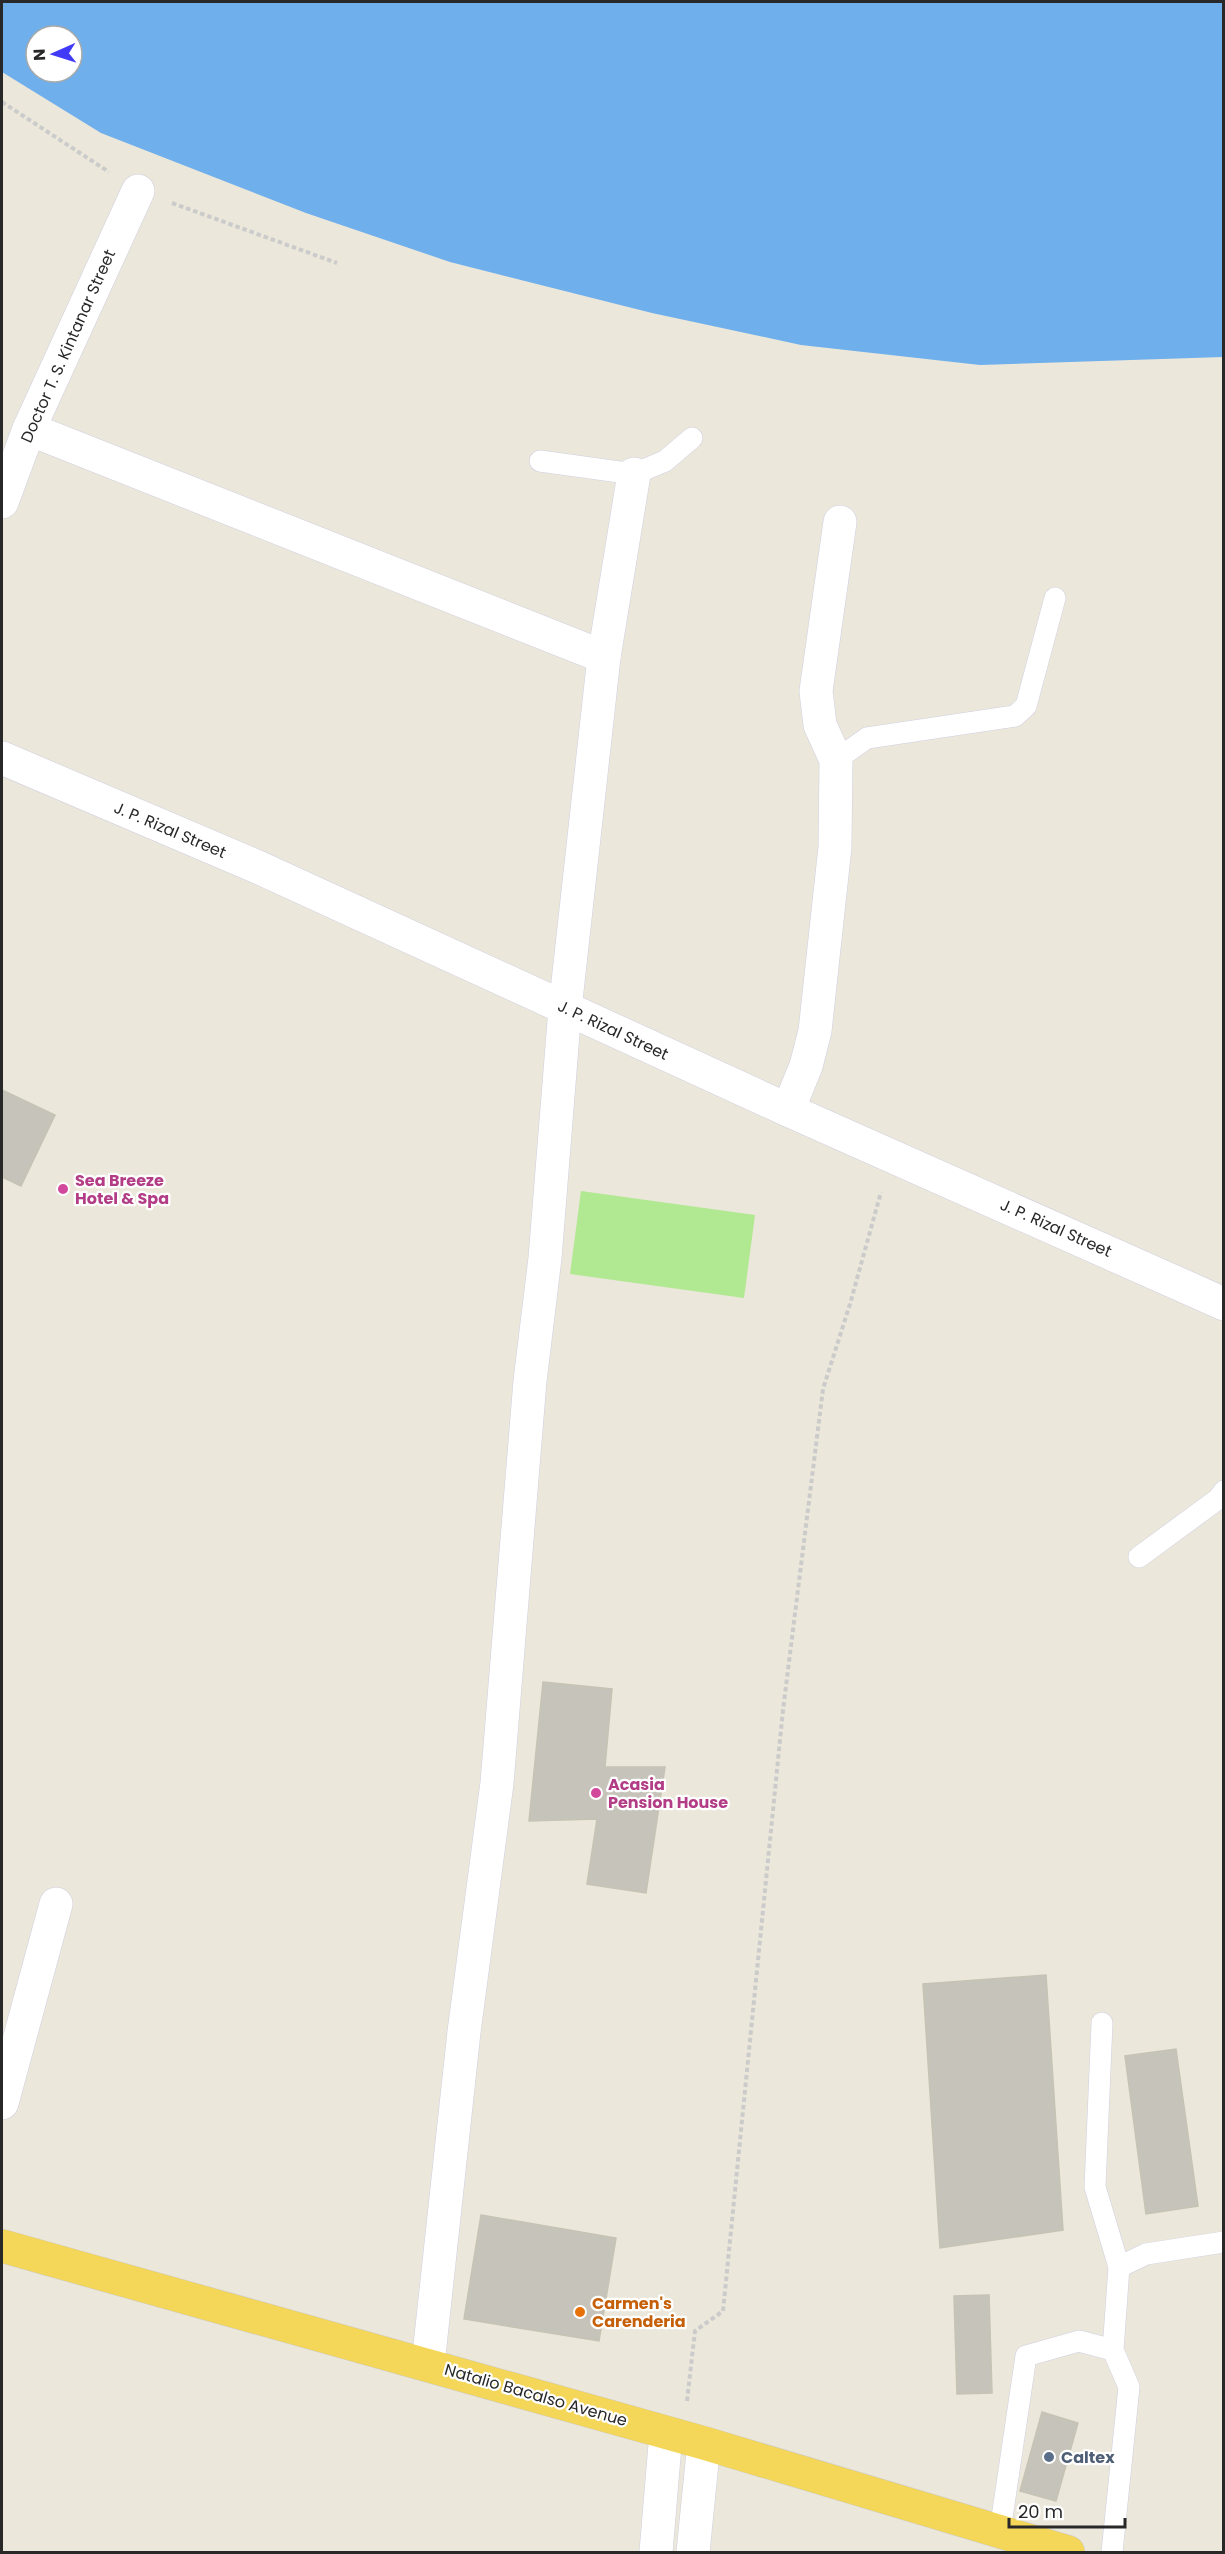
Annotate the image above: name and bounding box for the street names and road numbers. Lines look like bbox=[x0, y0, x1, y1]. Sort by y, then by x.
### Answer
street label: Doctor T. S. Kintanar Street bbox=[15, 246, 121, 446]
street label: J. P. Rizal Street bbox=[110, 796, 230, 864]
street label: J. P. Rizal Street bbox=[554, 994, 672, 1066]
street label: J. P. Rizal Street bbox=[997, 1193, 1116, 1263]
street label: Natalio Bacalso Avenue bbox=[442, 2358, 630, 2432]

